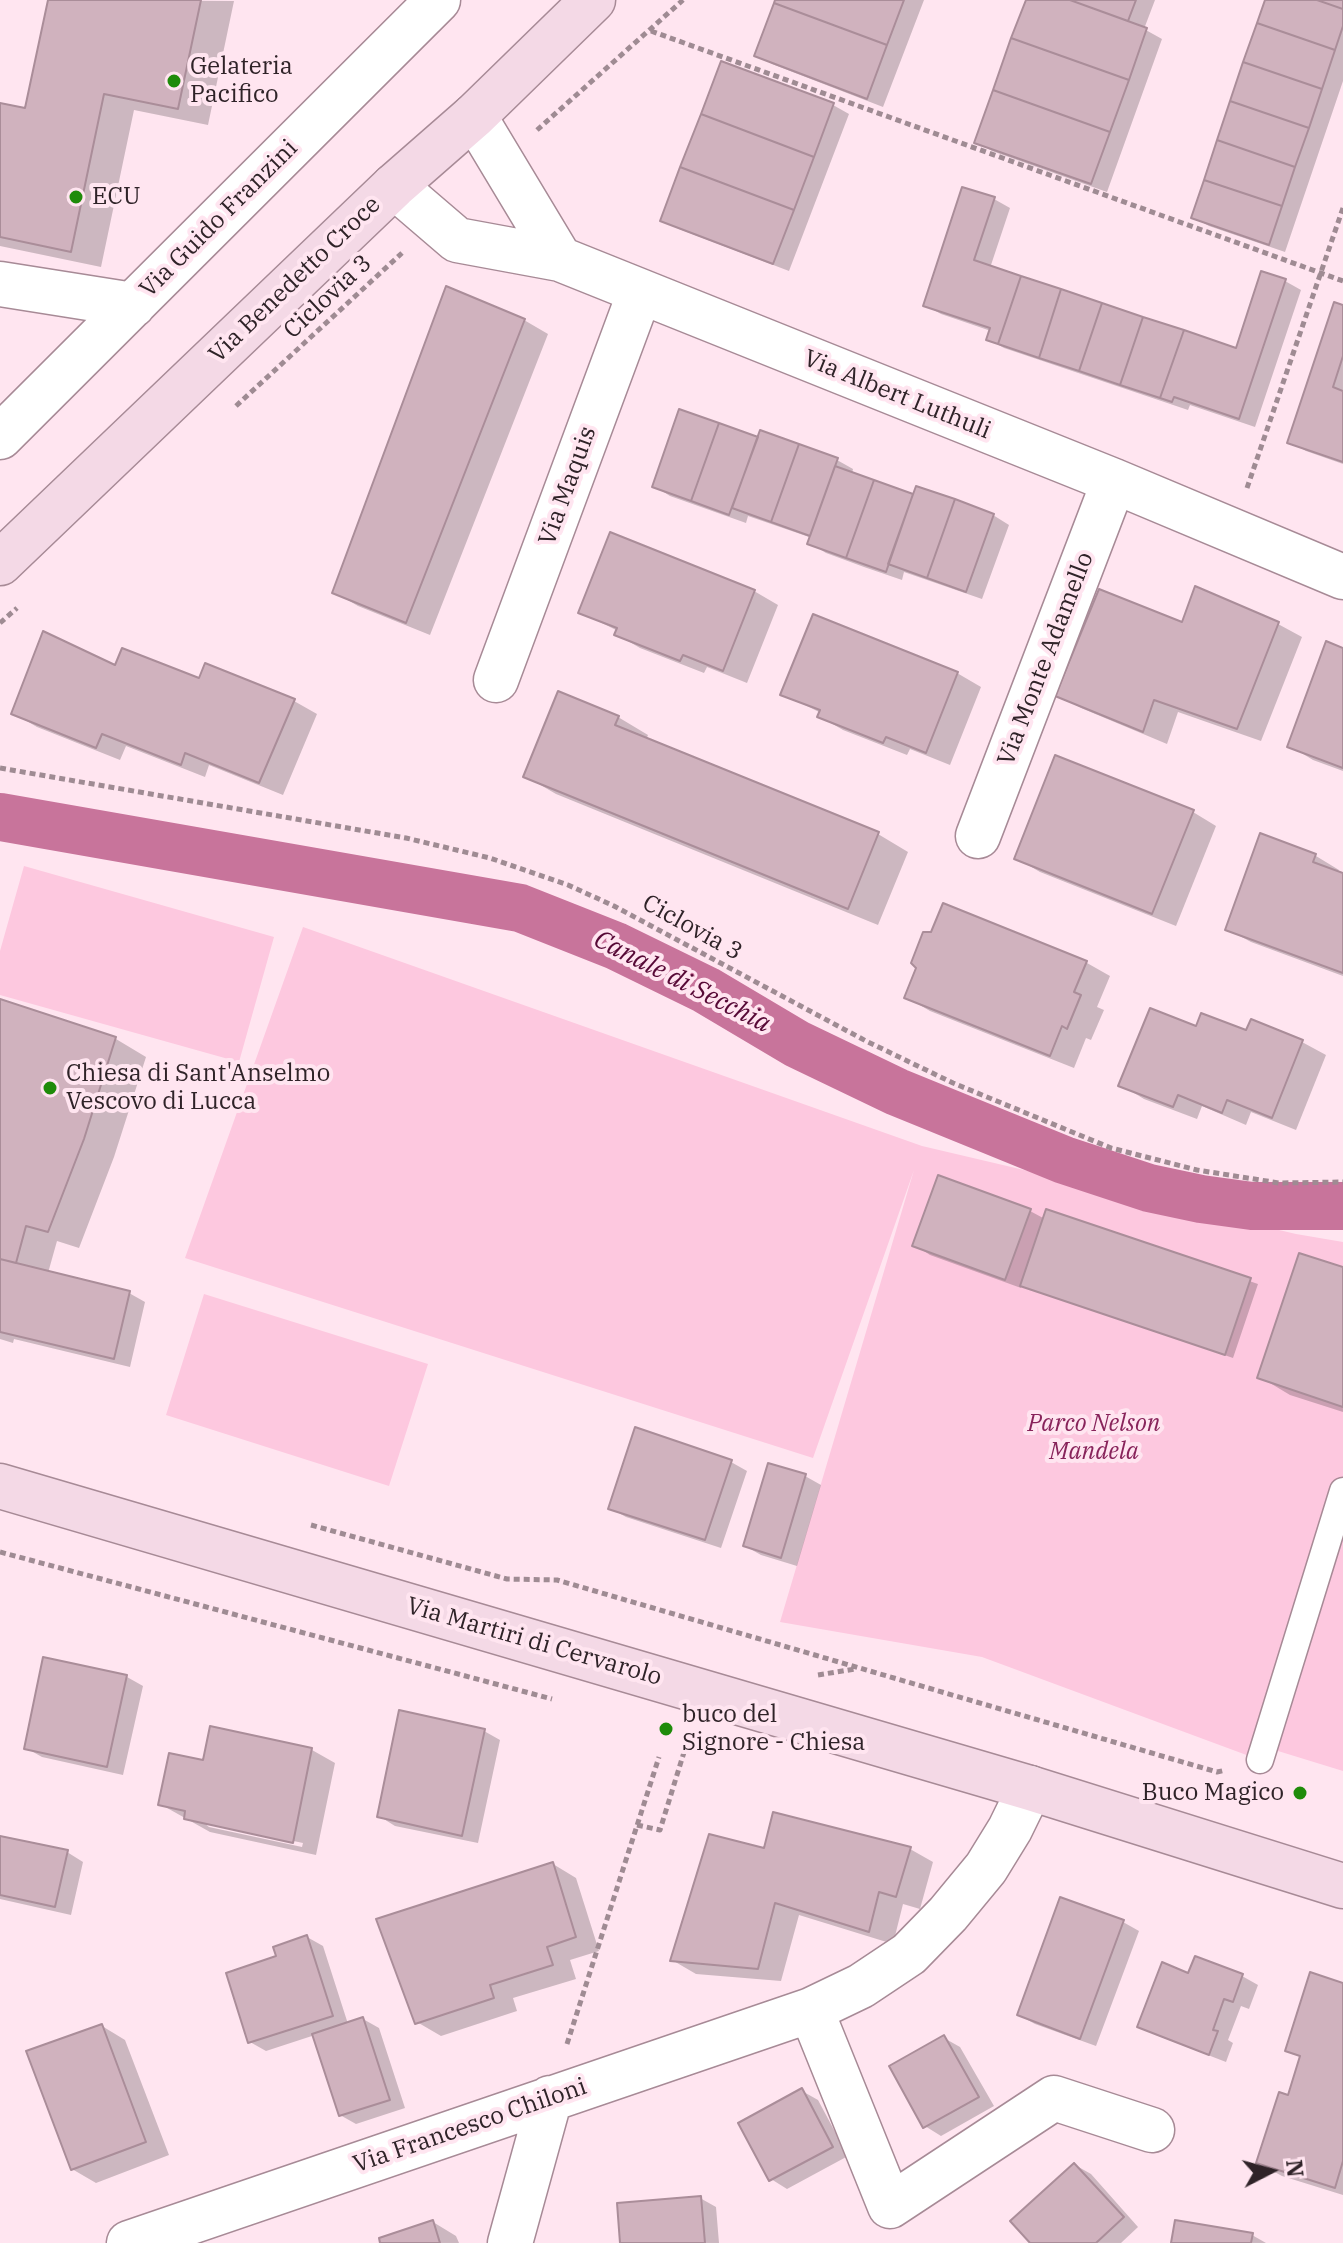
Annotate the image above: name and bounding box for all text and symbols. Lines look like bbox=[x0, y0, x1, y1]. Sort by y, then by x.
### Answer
place label: Gelateria Pacifico bbox=[190, 53, 293, 109]
marker: Gelateria Pacifico bbox=[165, 72, 183, 90]
street label: Via Guido Franzini bbox=[134, 134, 304, 304]
place label: ECU bbox=[92, 183, 141, 211]
marker: ECU bbox=[67, 188, 85, 206]
street label: Via Benedetto Croce bbox=[203, 191, 387, 369]
street label: Ciclovia 3 bbox=[278, 249, 378, 345]
street label: Via Albert Luthuli bbox=[799, 344, 995, 446]
street label: Via Maquis bbox=[533, 423, 603, 549]
street label: Via Monte Adamello bbox=[992, 548, 1100, 770]
street label: Ciclovia 3 bbox=[637, 889, 747, 967]
water label: Canale di Secchia bbox=[588, 924, 776, 1040]
place label: Chiesa di Sant'Anselmo Vescovo di Lucca bbox=[66, 1060, 330, 1116]
marker: Chiesa di Sant'Anselmo Vescovo di Lucca bbox=[41, 1079, 59, 1097]
park label: Parco Nelson Mandela bbox=[1028, 1410, 1160, 1466]
street label: Via Martiri di Cervarolo bbox=[403, 1592, 665, 1692]
place label: buco del Signore - Chiesa bbox=[682, 1701, 865, 1757]
marker: buco del Signore - Chiesa bbox=[657, 1720, 675, 1738]
place label: Buco Magico bbox=[1142, 1779, 1284, 1807]
marker: Buco Magico bbox=[1291, 1784, 1309, 1802]
street label: Via Francesco Chiloni bbox=[350, 2073, 590, 2179]
north arrow bbox=[1231, 2131, 1311, 2211]
text: N bbox=[1280, 2158, 1311, 2179]

